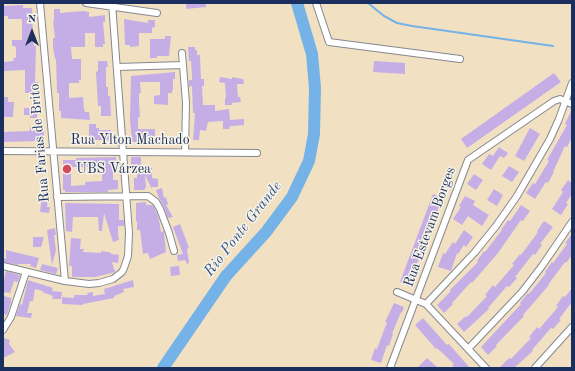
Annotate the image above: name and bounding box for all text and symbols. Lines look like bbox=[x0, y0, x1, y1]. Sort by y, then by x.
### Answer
north arrow bbox=[12, 12, 52, 52]
text: N bbox=[28, 14, 36, 25]
street label: Rua Farias de Brito bbox=[26, 83, 54, 203]
street label: Rua Ylton Machado bbox=[70, 132, 190, 148]
place label: UBS Várzea bbox=[76, 161, 151, 177]
marker: UBS Várzea bbox=[61, 163, 73, 175]
street label: Rua Estevam Borges bbox=[400, 165, 460, 289]
water label: Rio Ponte Grande bbox=[200, 178, 286, 280]

